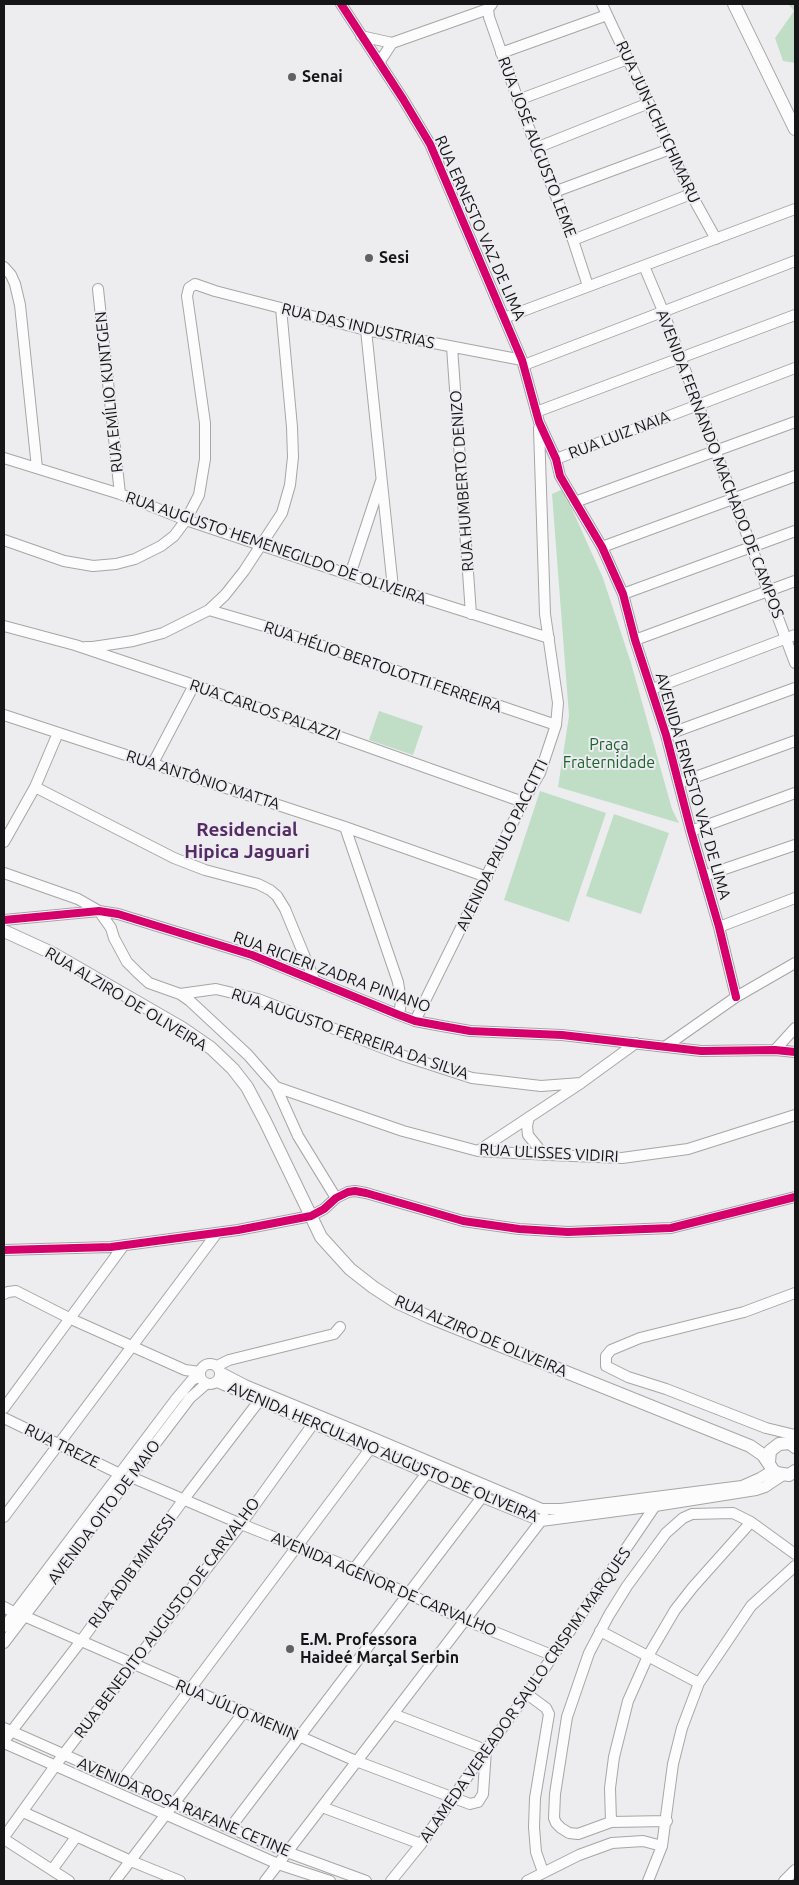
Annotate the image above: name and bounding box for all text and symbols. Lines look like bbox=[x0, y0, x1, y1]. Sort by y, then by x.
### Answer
street label: RUA JUN-ICHI ICHIMARU bbox=[612, 38, 704, 206]
street label: RUA JOSÉ AUGUSTO LEME bbox=[494, 54, 580, 240]
place label: Senai bbox=[302, 67, 343, 87]
marker: Senai bbox=[286, 71, 298, 83]
street label: RUA ERNESTO VAZ DE LIMA bbox=[430, 132, 530, 324]
place label: Sesi bbox=[379, 248, 409, 268]
marker: Sesi bbox=[363, 252, 375, 264]
street label: RUA DAS INDUSTRIAS bbox=[279, 299, 437, 353]
street label: AVENIDA FERNANDO MACHADO DE CAMPOS bbox=[652, 307, 788, 621]
street label: RUA EMÍLIO KUNTGEN bbox=[91, 310, 127, 474]
street label: RUA HUMBERTO DENIZO bbox=[446, 390, 478, 572]
street label: RUA LUIZ NAIA bbox=[566, 407, 672, 463]
street label: RUA AUGUSTO HEMENEGILDO DE OLIVEIRA bbox=[123, 487, 429, 609]
street label: RUA HÉLIO BERTOLOTTI FERREIRA bbox=[261, 617, 505, 717]
street label: AVENIDA ERNESTO VAZ DE LIMA bbox=[651, 670, 735, 902]
street label: RUA CARLOS PALAZZI bbox=[187, 675, 343, 745]
park label: Praça Fraternidade bbox=[563, 735, 655, 773]
street label: RUA ANTÔNIO MATTA bbox=[124, 746, 282, 814]
street label: AVENIDA PAULO PACCITTI bbox=[452, 756, 552, 934]
district label: Residencial Hipica Jaguari bbox=[184, 819, 310, 863]
street label: RUA RICIERI ZADRA PINIANO bbox=[231, 927, 433, 1017]
street label: RUA ALZIRO DE OLIVEIRA bbox=[42, 943, 210, 1055]
street label: RUA AUGUSTO FERREIRA DA SILVA bbox=[229, 984, 471, 1084]
street label: RUA ULISSES VIDIRI bbox=[479, 1140, 619, 1166]
street label: RUA ALZIRO DE OLIVEIRA bbox=[392, 1291, 570, 1381]
street label: AVENIDA HERCULANO AUGUSTO DE OLIVEIRA bbox=[225, 1378, 541, 1526]
street label: RUA TREZE bbox=[21, 1420, 103, 1472]
street label: AVENIDA OITO DE MAIO bbox=[44, 1436, 164, 1588]
street label: RUA BENEDITO AUGUSTO DE CARVALHO bbox=[70, 1494, 264, 1742]
street label: RUA ADIB MIMESSI bbox=[84, 1510, 180, 1632]
street label: AVENIDA AGENOR DE CARVALHO bbox=[269, 1528, 499, 1640]
street label: ALAMEDA VEREADOR SAULO CRISPIM MARQUES bbox=[415, 1544, 635, 1846]
place label: E.M. Professora Haideé Marçal Serbin bbox=[300, 1630, 459, 1668]
marker: E.M. Professora Haideé Marçal Serbin bbox=[284, 1643, 296, 1655]
street label: RUA JÚLIO MENIN bbox=[173, 1675, 301, 1745]
street label: AVENIDA ROSA RAFANE CETINE bbox=[75, 1753, 293, 1861]

